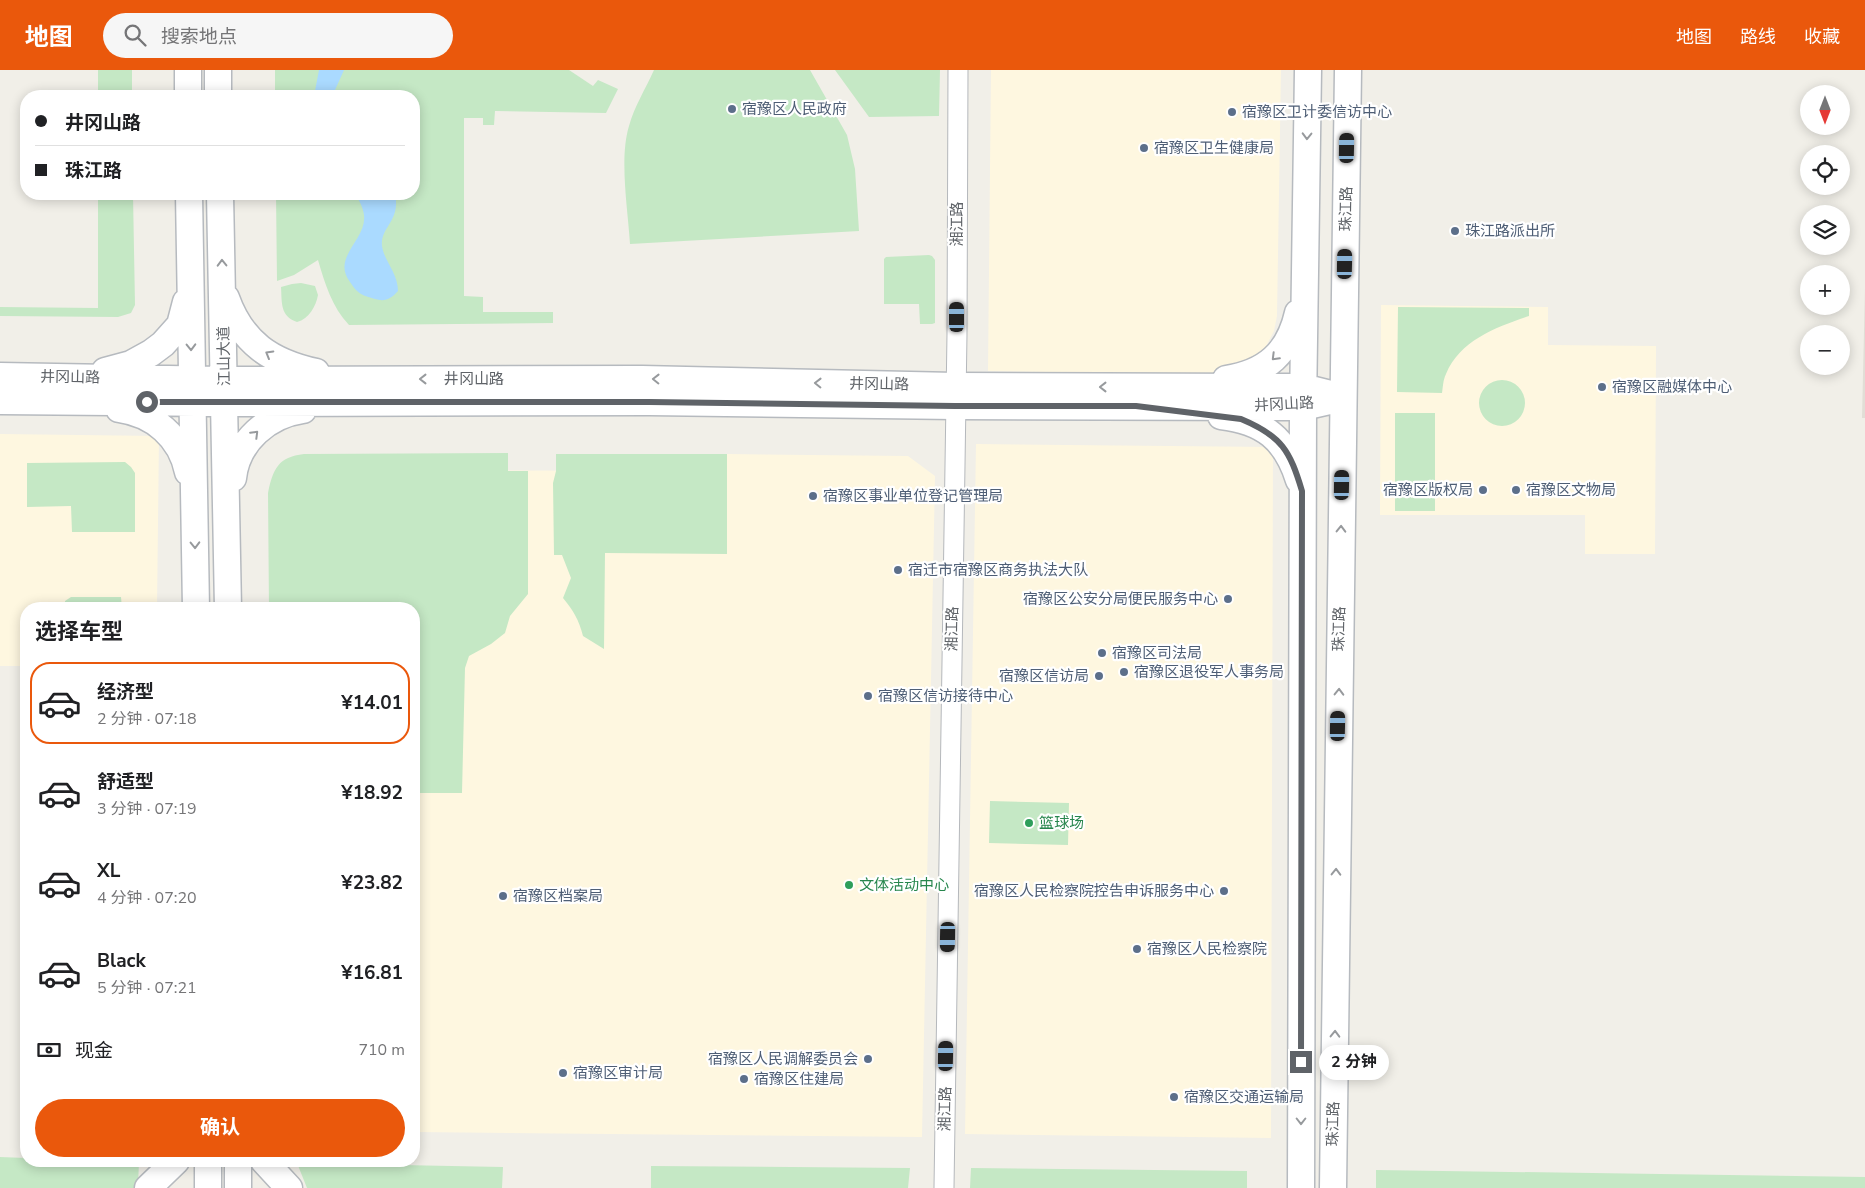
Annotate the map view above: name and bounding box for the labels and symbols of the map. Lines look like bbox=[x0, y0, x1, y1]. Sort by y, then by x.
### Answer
north arrow bbox=[1800, 85, 1850, 135]
place label: 宿豫区人民政府 bbox=[742, 99, 847, 119]
place label: 宿豫区卫计委信访中心 bbox=[1242, 102, 1392, 122]
marker: 宿豫区人民政府 bbox=[726, 103, 738, 115]
marker: 宿豫区卫计委信访中心 bbox=[1226, 106, 1238, 118]
one-way arrow bbox=[1301, 132, 1312, 140]
car bbox=[1339, 133, 1354, 163]
place label: 宿豫区卫生健康局 bbox=[1154, 138, 1274, 158]
marker: 宿豫区卫生健康局 bbox=[1138, 142, 1150, 154]
street label: 珠江路 bbox=[1336, 186, 1356, 232]
street label: 湘江路 bbox=[947, 201, 967, 247]
place label: 珠江路派出所 bbox=[1465, 221, 1555, 241]
marker: 珠江路派出所 bbox=[1449, 225, 1461, 237]
car bbox=[1337, 249, 1352, 279]
one-way arrow bbox=[217, 258, 227, 266]
car bbox=[949, 302, 964, 332]
street label: 江山大道 bbox=[213, 326, 235, 386]
one-way arrow bbox=[186, 344, 196, 352]
one-way arrow bbox=[266, 351, 275, 361]
one-way arrow bbox=[1272, 351, 1281, 360]
street label: 井冈山路 bbox=[40, 366, 100, 388]
street label: 井冈山路 bbox=[444, 369, 504, 389]
street label: 井冈山路 bbox=[849, 373, 909, 395]
one-way arrow bbox=[419, 374, 427, 384]
one-way arrow bbox=[652, 374, 660, 385]
place label: 宿豫区融媒体中心 bbox=[1612, 377, 1732, 397]
one-way arrow bbox=[814, 378, 822, 388]
one-way arrow bbox=[1099, 381, 1107, 392]
marker: 宿豫区融媒体中心 bbox=[1596, 381, 1608, 393]
route start bbox=[136, 391, 158, 413]
street label: 井冈山路 bbox=[1254, 392, 1314, 416]
one-way arrow bbox=[249, 431, 258, 440]
car bbox=[1334, 470, 1349, 500]
place label: 宿豫区版权局 bbox=[1383, 480, 1473, 500]
place label: 宿豫区文物局 bbox=[1526, 480, 1616, 500]
marker: 宿豫区版权局 bbox=[1477, 484, 1489, 496]
marker: 宿豫区文物局 bbox=[1510, 484, 1522, 496]
place label: 宿豫区事业单位登记管理局 bbox=[823, 486, 1003, 506]
marker: 宿豫区事业单位登记管理局 bbox=[807, 490, 819, 502]
one-way arrow bbox=[1336, 525, 1346, 533]
one-way arrow bbox=[190, 542, 200, 549]
place label: 宿迁市宿豫区商务执法大队 bbox=[908, 560, 1088, 580]
marker: 宿迁市宿豫区商务执法大队 bbox=[892, 564, 904, 576]
place label: 宿豫区公安分局便民服务中心 bbox=[1023, 589, 1218, 609]
marker: 宿豫区公安分局便民服务中心 bbox=[1222, 593, 1234, 605]
street label: 湘江路 bbox=[942, 606, 962, 652]
street label: 珠江路 bbox=[1329, 606, 1349, 652]
place label: 宿豫区司法局 bbox=[1112, 643, 1202, 663]
marker: 宿豫区司法局 bbox=[1096, 647, 1108, 659]
place label: 宿豫区退役军人事务局 bbox=[1134, 662, 1284, 682]
place label: 宿豫区信访局 bbox=[999, 666, 1089, 686]
marker: 宿豫区退役军人事务局 bbox=[1118, 666, 1130, 678]
marker: 宿豫区信访局 bbox=[1093, 670, 1105, 682]
place label: 宿豫区信访接待中心 bbox=[878, 686, 1013, 706]
one-way arrow bbox=[1334, 688, 1344, 696]
marker: 宿豫区信访接待中心 bbox=[862, 690, 874, 702]
car bbox=[1330, 711, 1345, 741]
place label: 篮球场 bbox=[1039, 813, 1084, 833]
marker: 篮球场 bbox=[1023, 817, 1035, 829]
one-way arrow bbox=[1331, 868, 1342, 876]
place label: 文体活动中心 bbox=[859, 875, 949, 895]
marker: 文体活动中心 bbox=[843, 879, 855, 891]
place label: 宿豫区人民检察院控告申诉服务中心 bbox=[974, 881, 1214, 901]
marker: 宿豫区人民检察院控告申诉服务中心 bbox=[1218, 885, 1230, 897]
place label: 宿豫区档案局 bbox=[513, 886, 603, 906]
marker: 宿豫区档案局 bbox=[497, 890, 509, 902]
car bbox=[940, 922, 955, 952]
place label: 宿豫区人民检察院 bbox=[1147, 939, 1267, 959]
marker: 宿豫区人民检察院 bbox=[1131, 943, 1143, 955]
one-way arrow bbox=[1329, 1030, 1340, 1038]
car bbox=[938, 1041, 953, 1071]
callout: 2 分钟 bbox=[1318, 1044, 1388, 1080]
place label: 宿豫区人民调解委员会 bbox=[708, 1049, 858, 1069]
route end bbox=[1290, 1051, 1312, 1073]
marker: 宿豫区人民调解委员会 bbox=[862, 1053, 874, 1065]
place label: 宿豫区审计局 bbox=[573, 1063, 663, 1083]
marker: 宿豫区审计局 bbox=[557, 1067, 569, 1079]
place label: 宿豫区住建局 bbox=[754, 1069, 844, 1089]
marker: 宿豫区住建局 bbox=[738, 1073, 750, 1085]
street label: 湘江路 bbox=[935, 1086, 955, 1132]
place label: 宿豫区交通运输局 bbox=[1184, 1087, 1304, 1107]
marker: 宿豫区交通运输局 bbox=[1168, 1091, 1180, 1103]
street label: 珠江路 bbox=[1323, 1101, 1343, 1147]
one-way arrow bbox=[1296, 1118, 1306, 1125]

